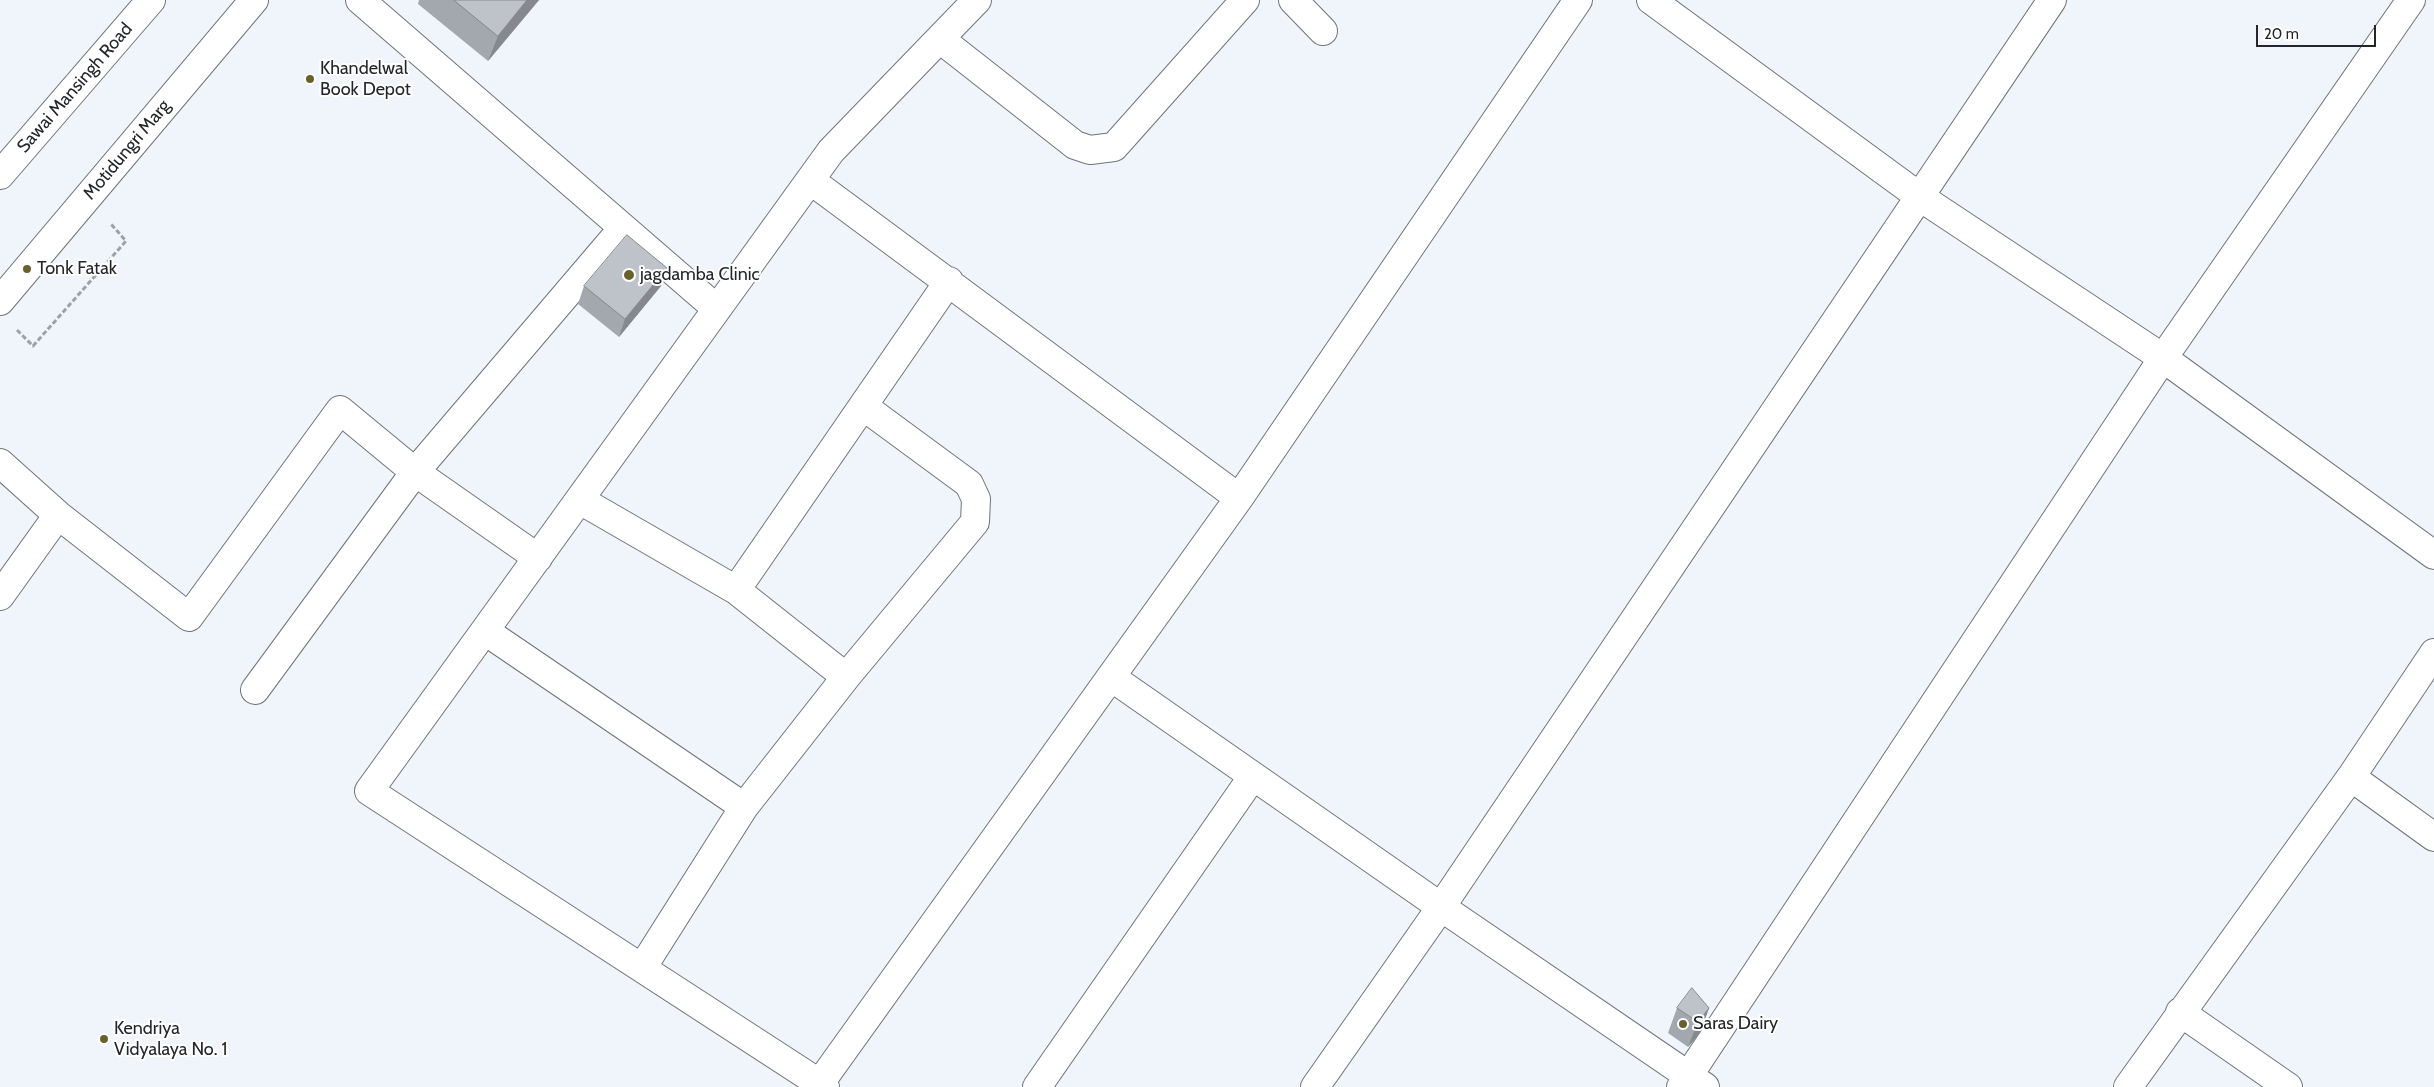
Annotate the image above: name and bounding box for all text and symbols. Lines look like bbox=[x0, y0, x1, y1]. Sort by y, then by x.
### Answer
scale bar bbox=[2259, 15, 2379, 47]
street label: Sawai Mansingh Road bbox=[13, 19, 137, 157]
text: 20 m bbox=[2264, 25, 2299, 43]
place label: Khandelwal Book Depot bbox=[320, 58, 411, 100]
marker: Khandelwal Book Depot bbox=[304, 73, 316, 85]
street label: Motidungri Marg bbox=[79, 96, 175, 204]
place label: Tonk Fatak bbox=[37, 258, 117, 280]
marker: Tonk Fatak bbox=[21, 263, 33, 275]
place label: jagdamba Clinic bbox=[640, 264, 760, 286]
marker: jagdamba Clinic bbox=[622, 268, 636, 282]
place label: Saras Dairy bbox=[1693, 1013, 1778, 1035]
place label: Kendriya Vidyalaya No. 1 bbox=[114, 1018, 227, 1060]
marker: Saras Dairy bbox=[1677, 1018, 1689, 1030]
marker: Kendriya Vidyalaya No. 1 bbox=[98, 1033, 110, 1045]

